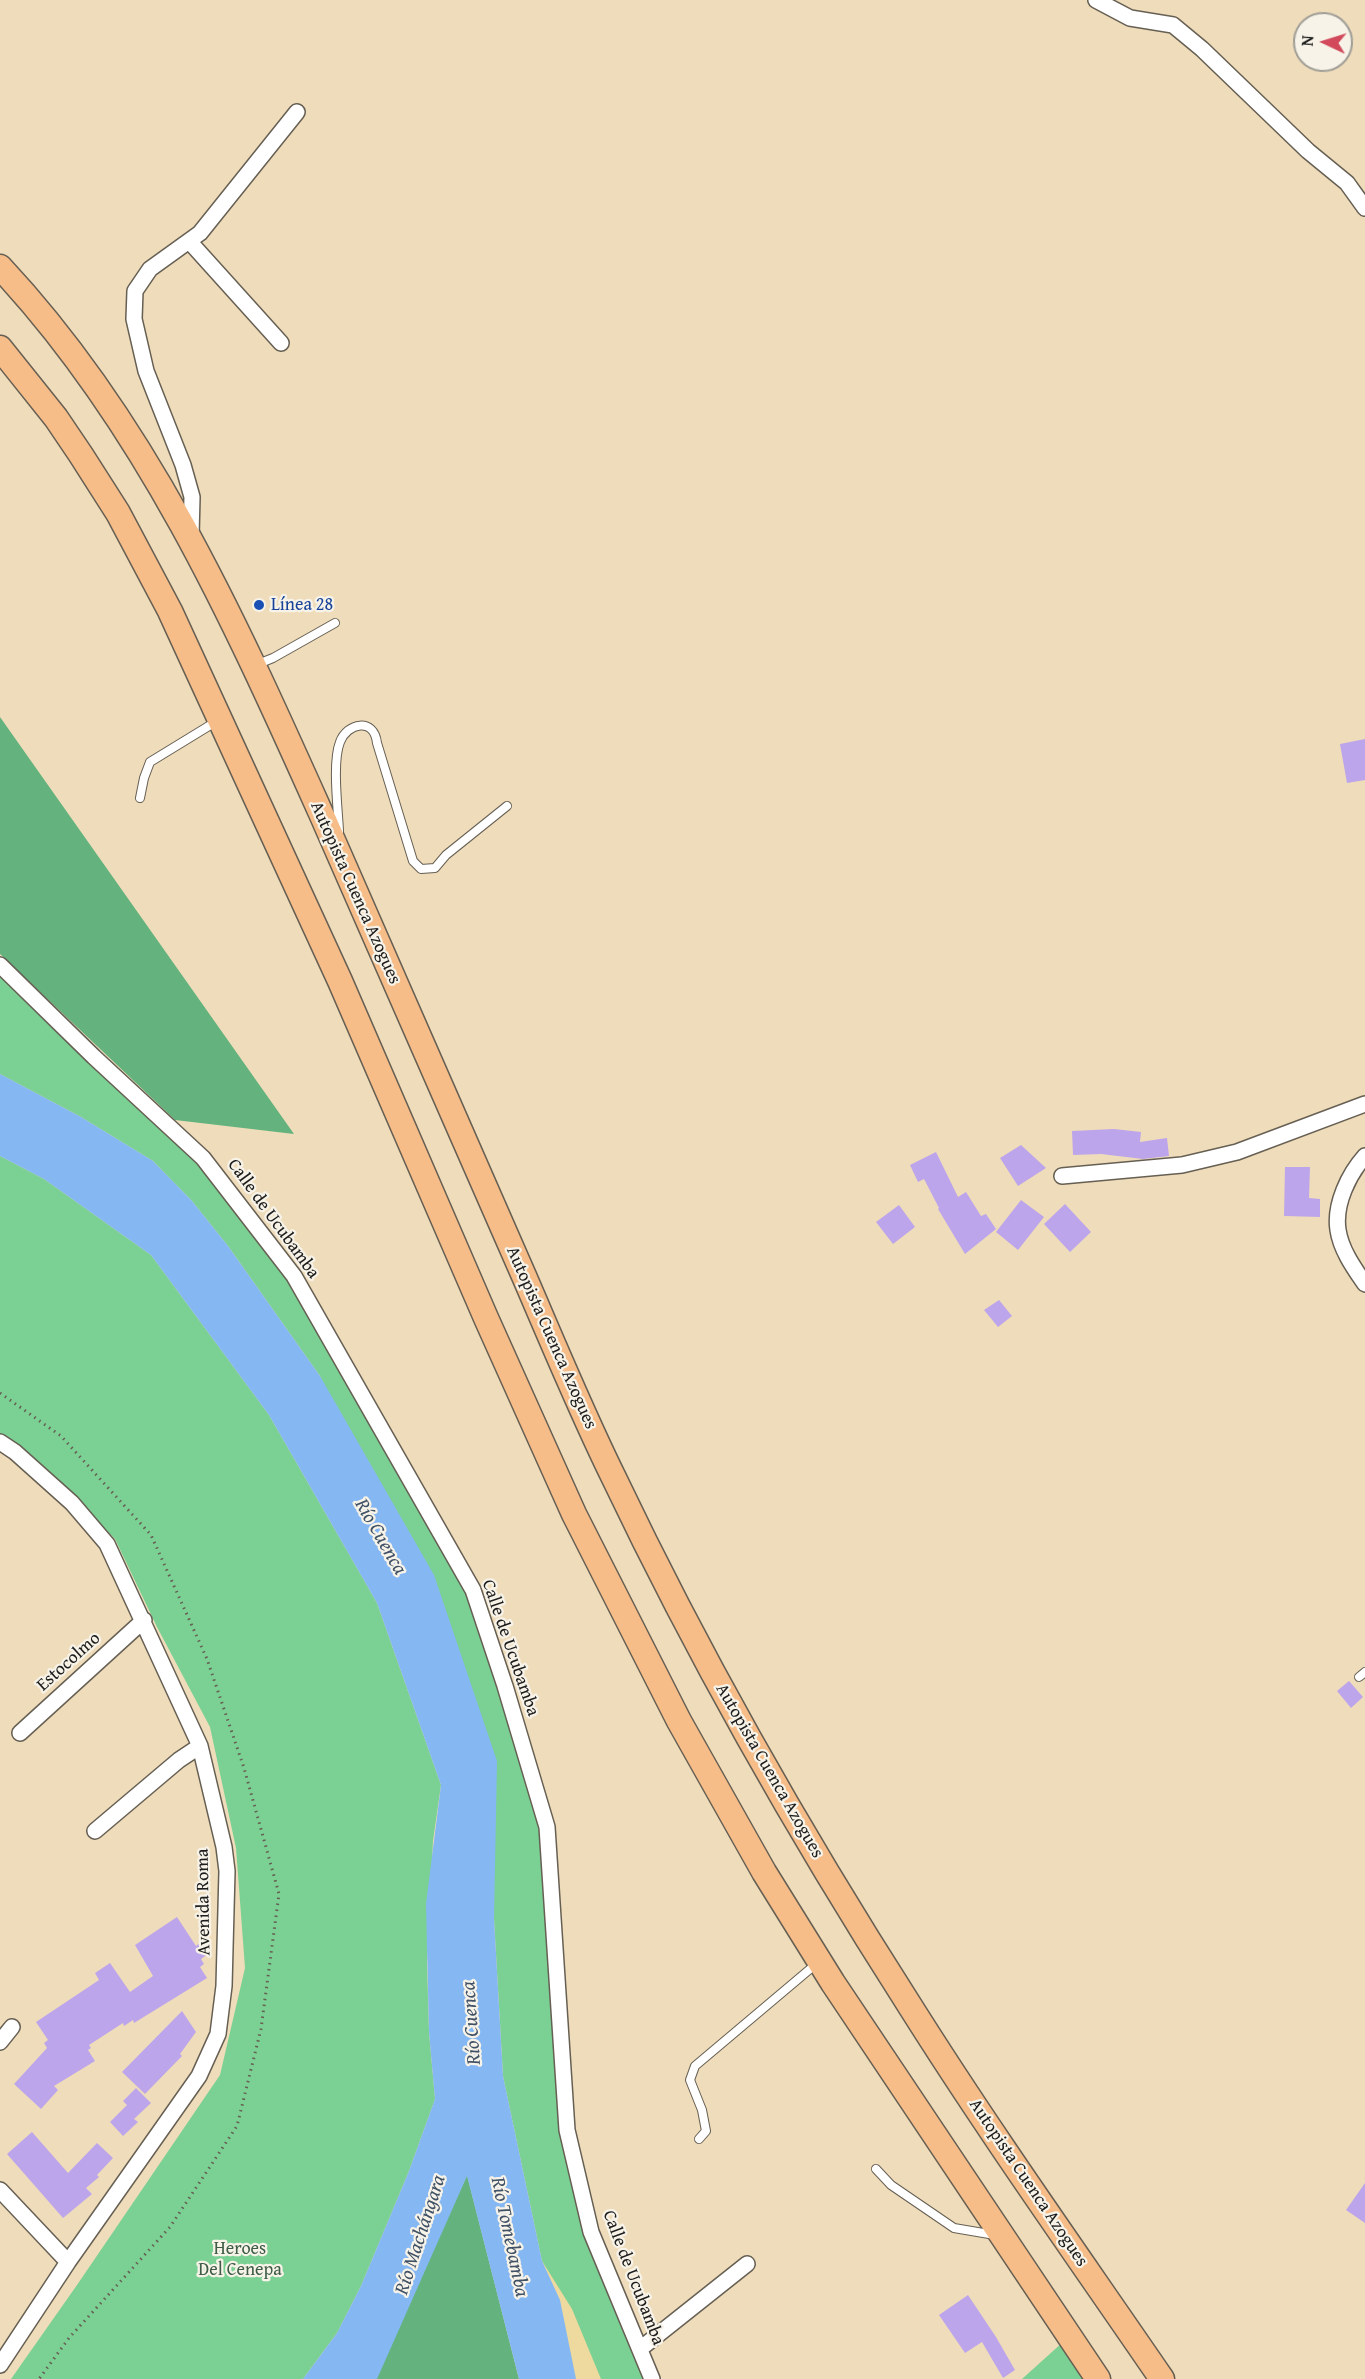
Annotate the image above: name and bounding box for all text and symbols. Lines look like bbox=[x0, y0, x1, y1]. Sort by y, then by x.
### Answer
north arrow bbox=[1293, 12, 1353, 72]
text: N bbox=[1295, 35, 1319, 47]
place label: Línea 28 bbox=[271, 594, 333, 616]
marker: Línea 28 bbox=[252, 598, 266, 612]
street label: Autopista Cuenca Azogues bbox=[305, 798, 405, 988]
street label: Calle de Ucubamba bbox=[222, 1155, 324, 1283]
street label: Autopista Cuenca Azogues bbox=[501, 1243, 601, 1433]
water label: Río Cuenca bbox=[349, 1495, 411, 1579]
street label: Calle de Ucubamba bbox=[477, 1577, 543, 1719]
street label: Estocolmo bbox=[33, 1628, 105, 1696]
street label: Autopista Cuenca Azogues bbox=[710, 1680, 828, 1862]
street label: Avenida Roma bbox=[192, 1848, 216, 1956]
water label: Río Cuenca bbox=[457, 1980, 487, 2066]
street label: Autopista Cuenca Azogues bbox=[964, 2095, 1092, 2271]
water label: Río Machángara bbox=[390, 2172, 452, 2298]
water label: Río Tomebamba bbox=[485, 2175, 533, 2299]
street label: Calle de Ucubamba bbox=[597, 2207, 669, 2349]
park label: Heroes Del Cenepa bbox=[198, 2238, 282, 2280]

